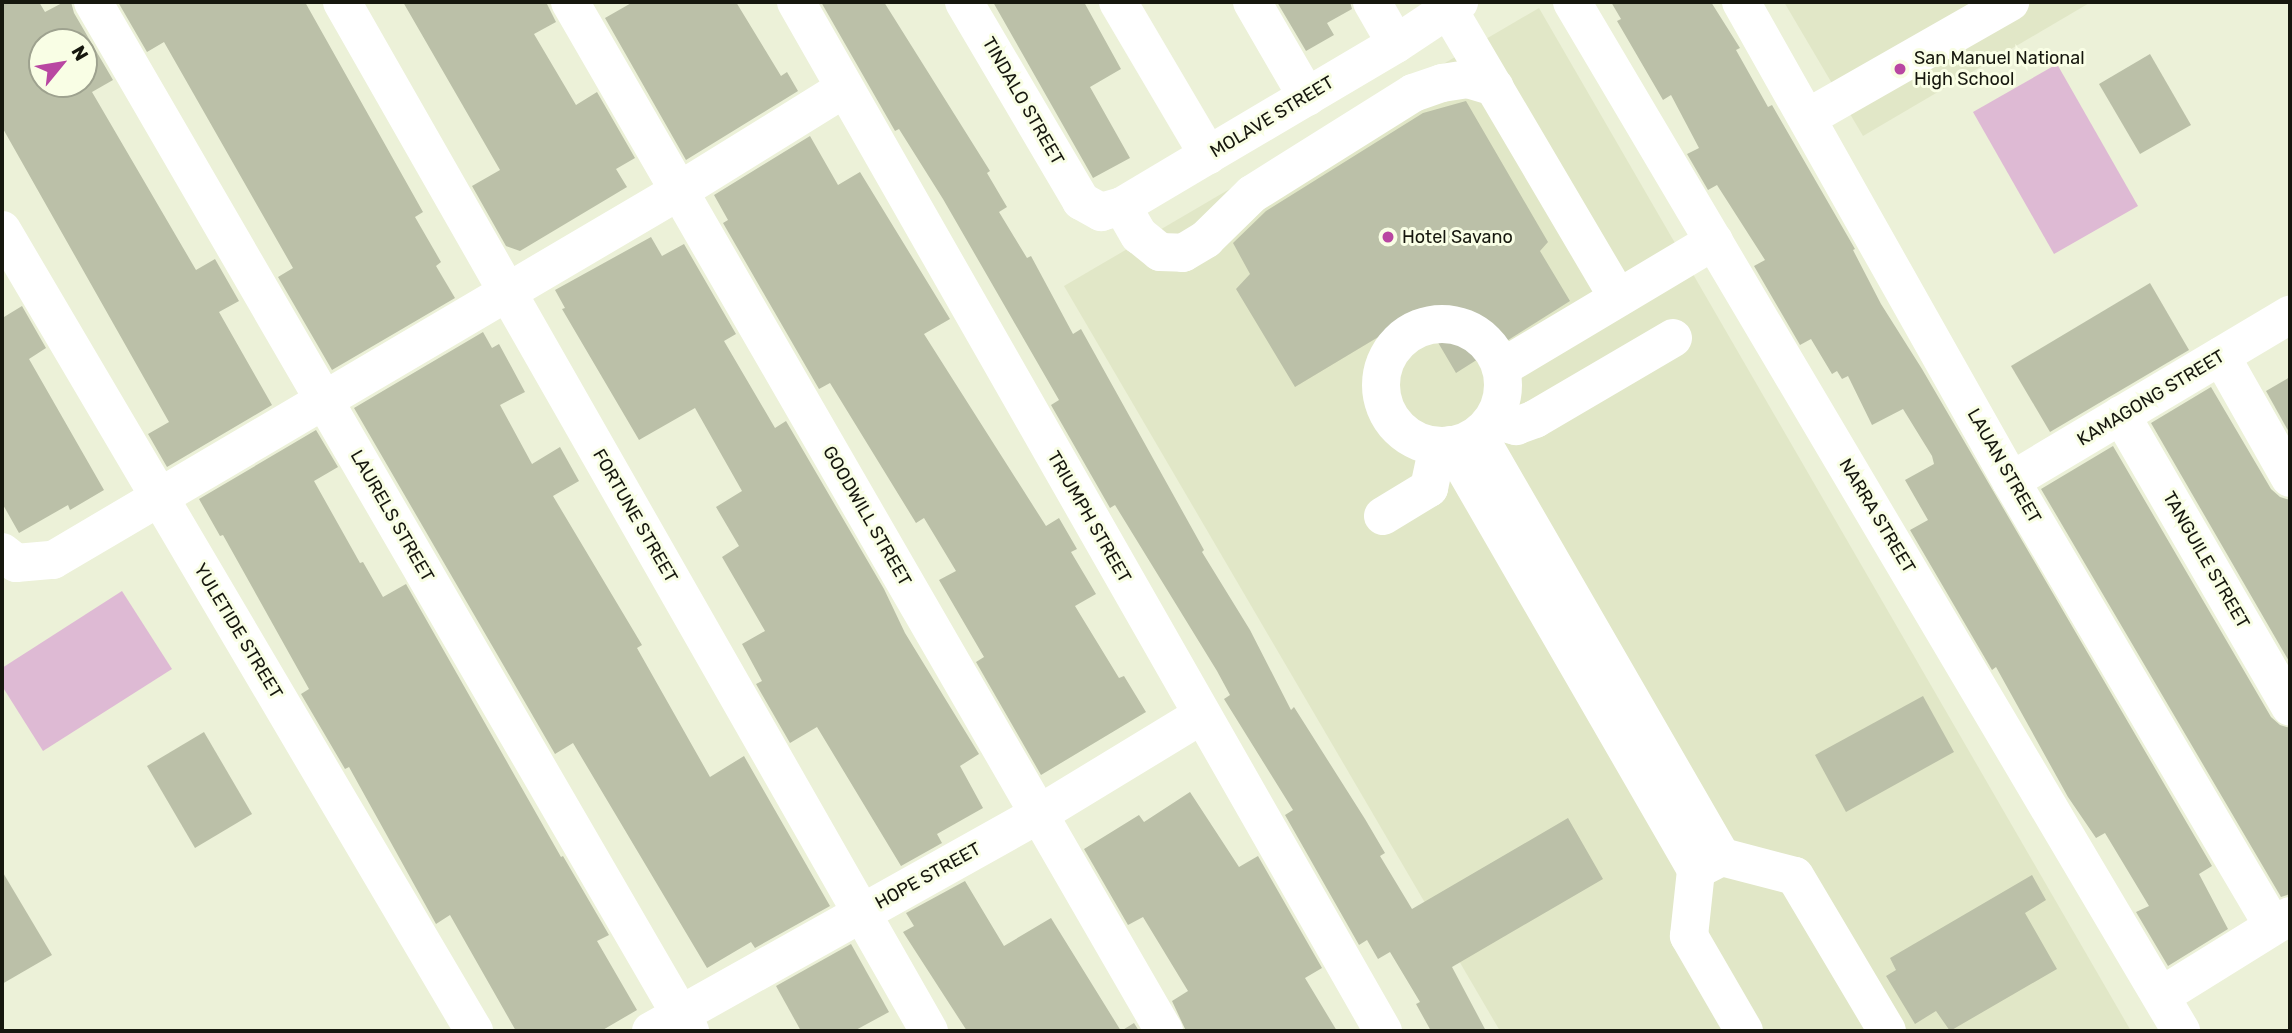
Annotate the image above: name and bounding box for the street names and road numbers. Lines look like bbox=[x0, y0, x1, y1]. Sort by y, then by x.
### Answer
street label: TINDALO STREET bbox=[978, 33, 1068, 169]
street label: MOLAVE STREET bbox=[1206, 72, 1338, 162]
street label: KAMAGONG STREET bbox=[2073, 345, 2229, 451]
street label: LAUAN STREET bbox=[1962, 405, 2046, 527]
street label: GOODWILL STREET bbox=[818, 442, 916, 590]
street label: FORTUNE STREET bbox=[588, 445, 682, 587]
street label: LAURELS STREET bbox=[346, 446, 438, 586]
street label: TRIUMPH STREET bbox=[1043, 447, 1135, 587]
street label: NARRA STREET bbox=[1834, 455, 1920, 577]
street label: TANGUILE STREET bbox=[2158, 488, 2254, 632]
street label: YULETIDE STREET bbox=[189, 559, 287, 703]
street label: HOPE STREET bbox=[871, 838, 985, 914]

